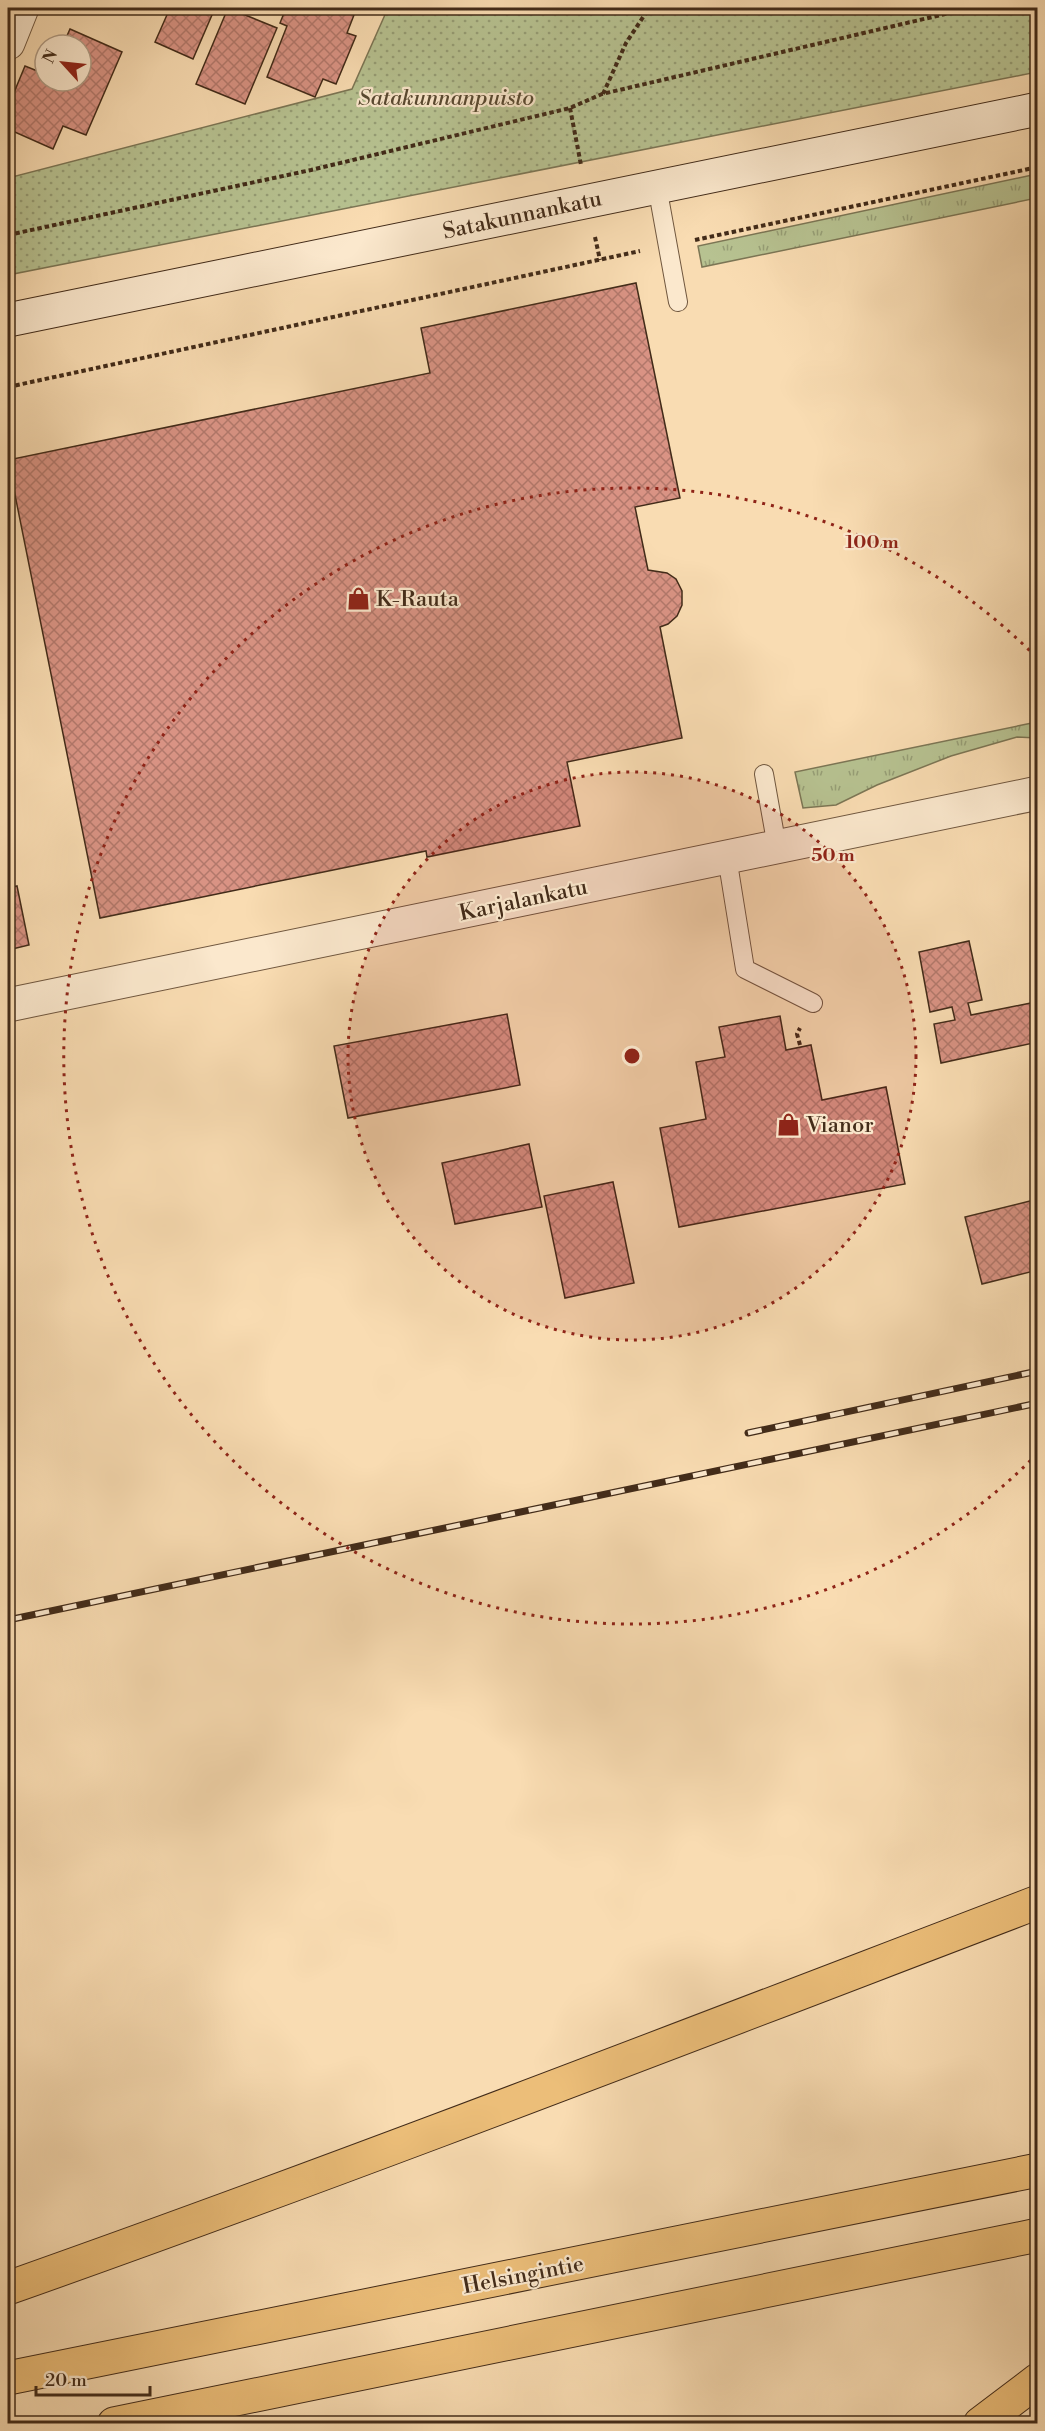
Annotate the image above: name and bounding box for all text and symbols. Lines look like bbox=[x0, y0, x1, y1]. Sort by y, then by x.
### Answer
north arrow bbox=[33, 33, 93, 93]
text: N bbox=[39, 46, 62, 67]
park label: Satakunnanpuisto bbox=[358, 85, 534, 112]
street label: Satakunnankatu bbox=[440, 185, 605, 245]
text: 100 m bbox=[845, 531, 899, 554]
shop icon: K-Rauta bbox=[345, 585, 371, 611]
place label: K-Rauta bbox=[376, 586, 460, 613]
text: 50 m bbox=[811, 844, 855, 867]
street label: Karjalankatu bbox=[457, 874, 591, 927]
centre of rings bbox=[622, 1046, 642, 1066]
shop icon: Vianor bbox=[775, 1111, 801, 1137]
place label: Vianor bbox=[805, 1112, 874, 1139]
street label: Helsingintie bbox=[460, 2250, 586, 2300]
scale bar bbox=[36, 2359, 150, 2397]
text: 20 m bbox=[45, 2369, 87, 2392]

